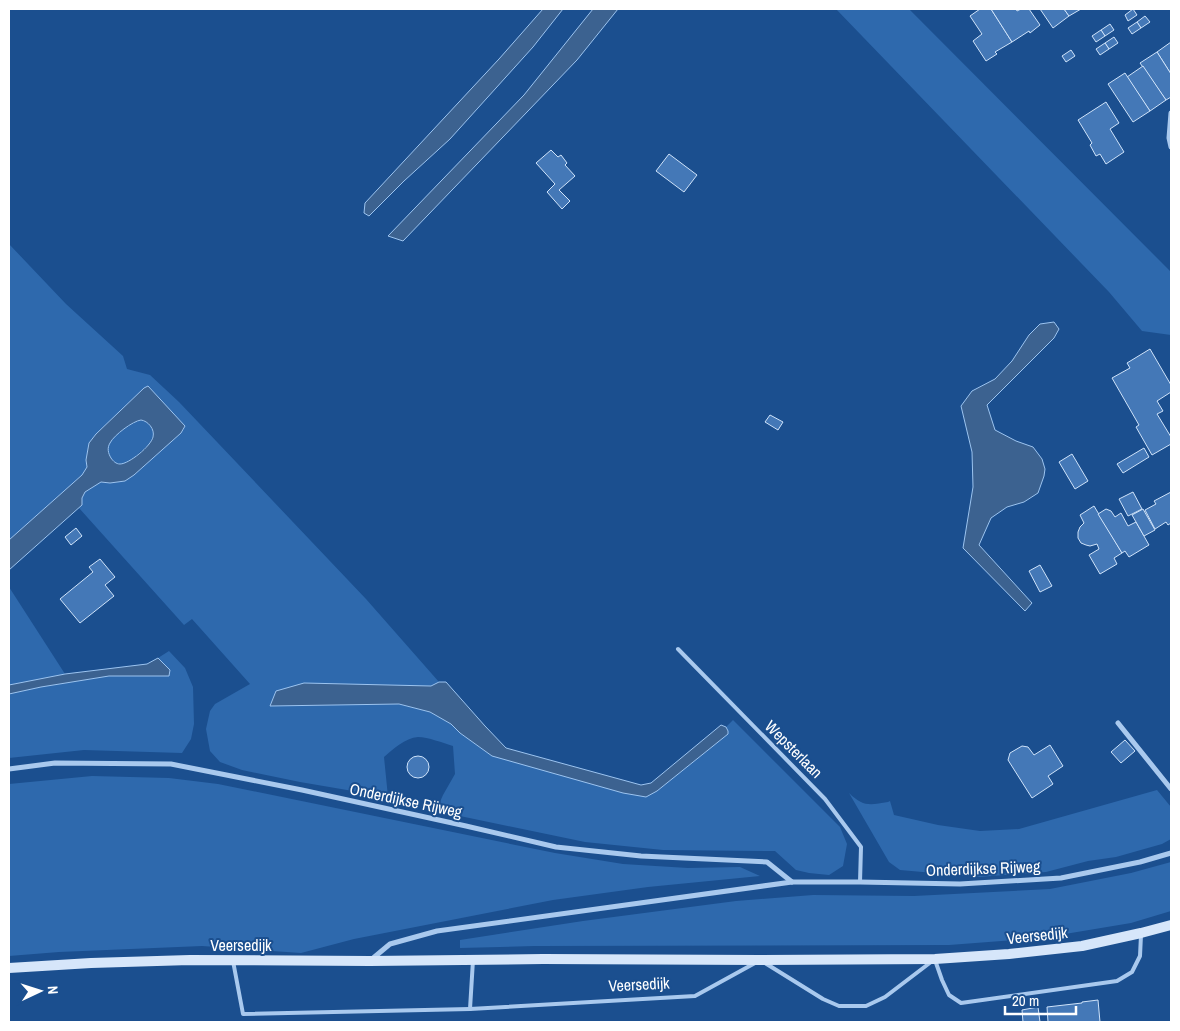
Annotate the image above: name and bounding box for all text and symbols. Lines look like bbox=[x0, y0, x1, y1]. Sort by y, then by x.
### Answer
street label: Wepsterlaan bbox=[760, 715, 828, 783]
street label: Onderdijkse Rijweg bbox=[348, 777, 465, 823]
street label: Onderdijkse Rijweg bbox=[925, 855, 1041, 881]
street label: Veersedijk bbox=[1005, 921, 1069, 949]
street label: Veersedijk bbox=[210, 934, 272, 956]
north arrow bbox=[15, 966, 65, 1016]
street label: Veersedijk bbox=[608, 971, 671, 997]
scale bar bbox=[1005, 984, 1076, 1016]
text: N bbox=[44, 985, 62, 995]
text: 20 m bbox=[1012, 990, 1039, 1011]

